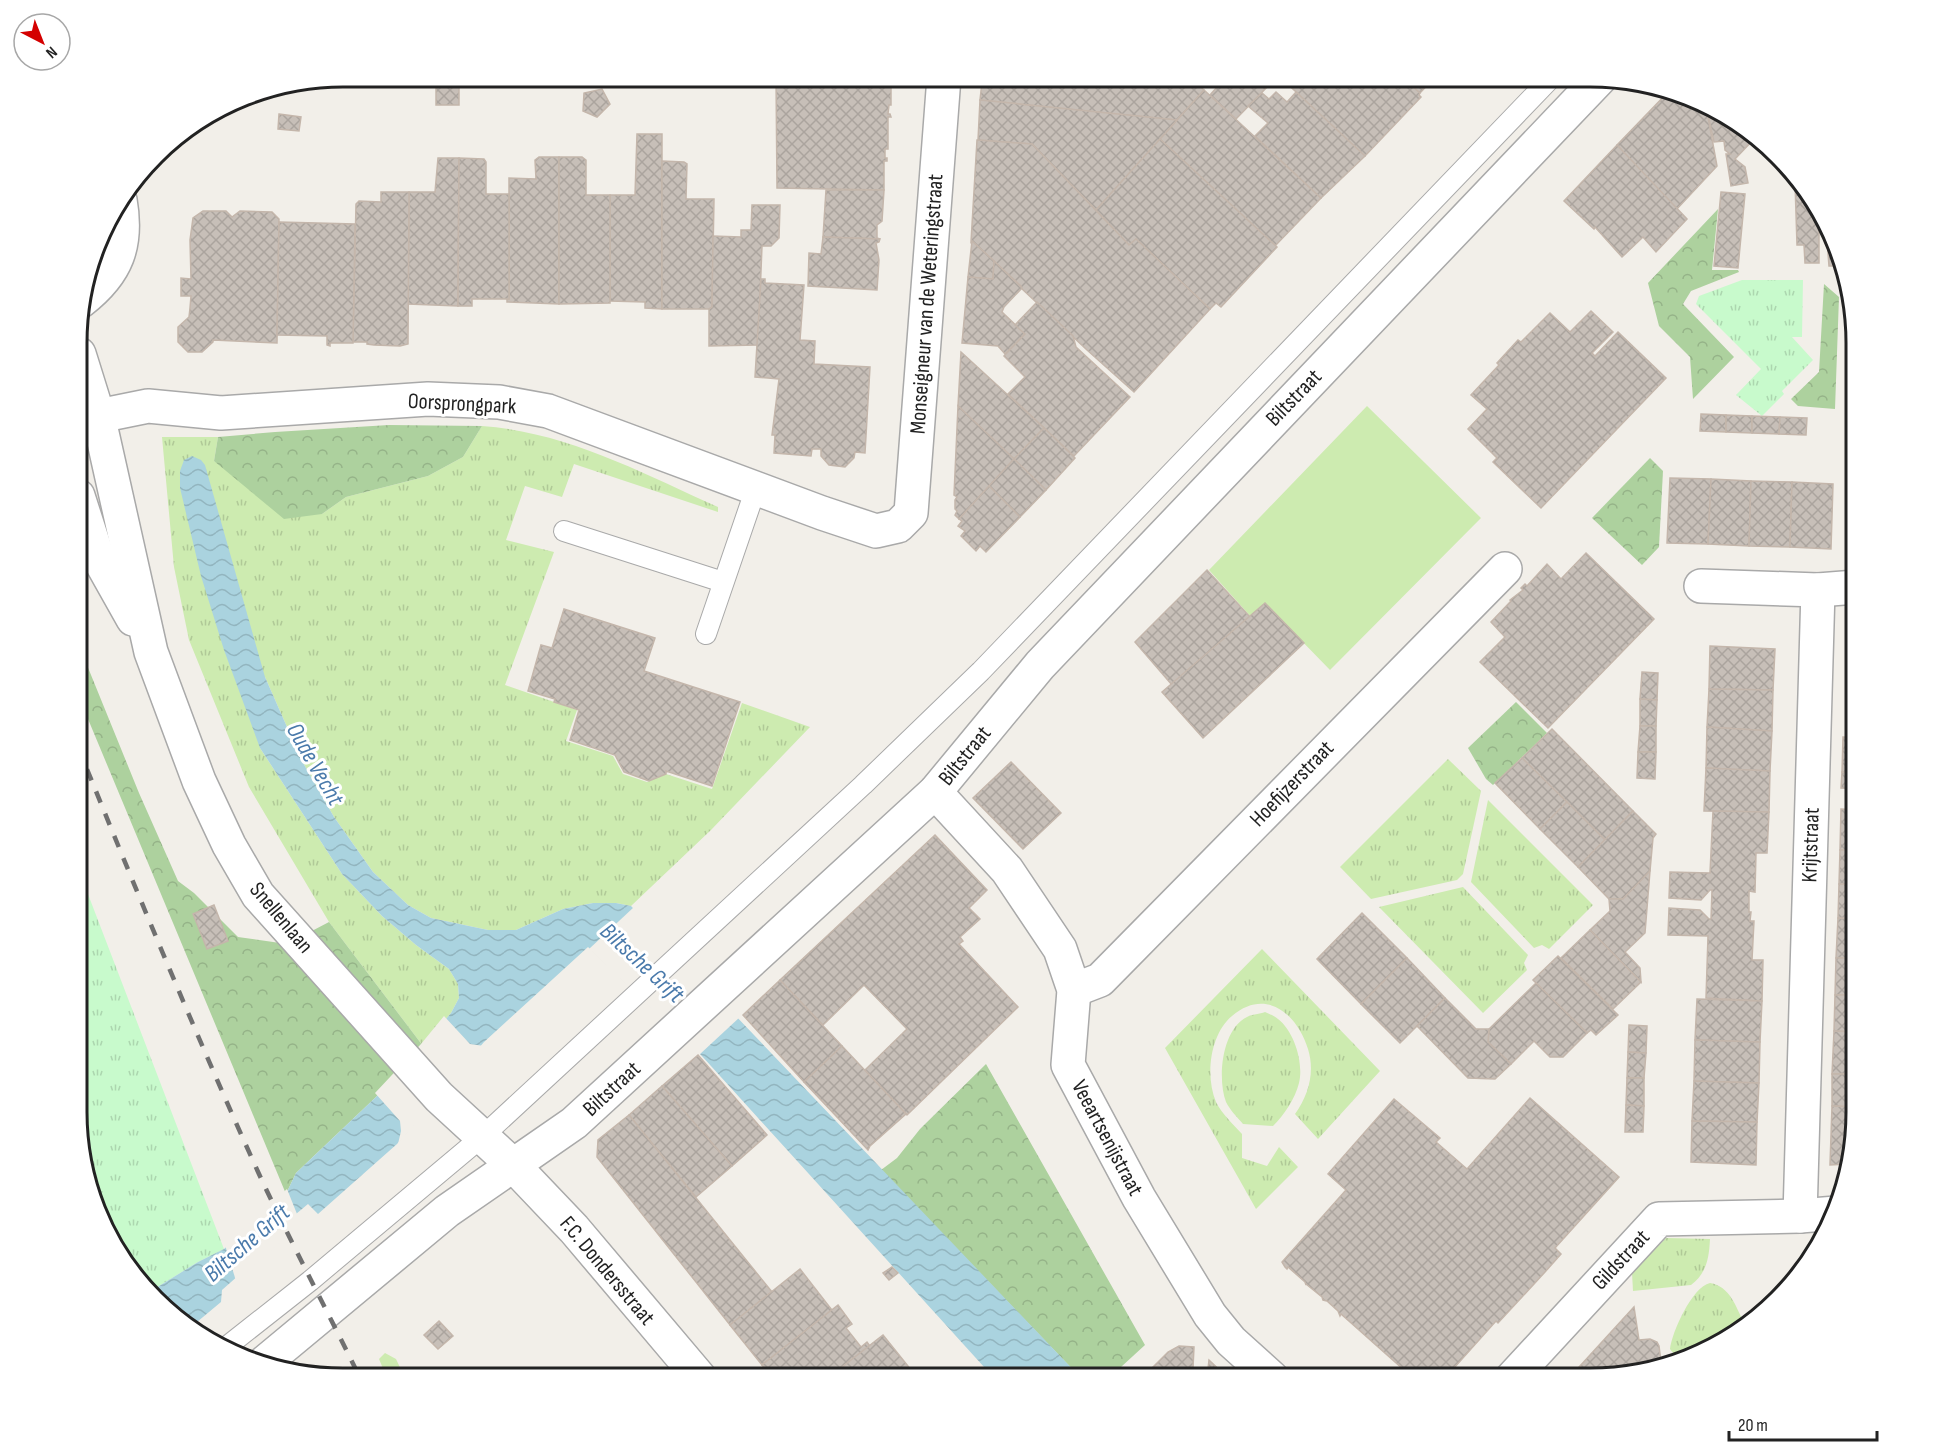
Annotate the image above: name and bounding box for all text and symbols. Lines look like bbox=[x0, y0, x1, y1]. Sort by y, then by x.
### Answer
north arrow bbox=[12, 12, 72, 72]
text: N bbox=[42, 42, 61, 62]
street label: Monseigneur van de Weteringstraat bbox=[904, 173, 950, 435]
street label: Biltstraat bbox=[1260, 364, 1328, 432]
street label: Oorsprongpark bbox=[407, 388, 517, 420]
water label: Oude Vecht bbox=[280, 718, 351, 811]
street label: Biltstraat bbox=[933, 721, 997, 791]
street label: Hoefijzerstraat bbox=[1244, 735, 1340, 833]
street label: Krijtstraat bbox=[1796, 807, 1826, 883]
street label: Snellenlaan bbox=[243, 877, 319, 959]
water label: Biltsche Grift bbox=[594, 917, 691, 1010]
street label: Biltstraat bbox=[578, 1055, 647, 1122]
street label: Veeartsenijstraat bbox=[1065, 1076, 1149, 1201]
water label: Biltsche Grift bbox=[198, 1197, 296, 1288]
street label: F.C. Dondersstraat bbox=[554, 1211, 661, 1331]
street label: Gildstraat bbox=[1586, 1224, 1656, 1296]
scale bar bbox=[1729, 1404, 1878, 1442]
text: 20 m bbox=[1738, 1415, 1768, 1436]

